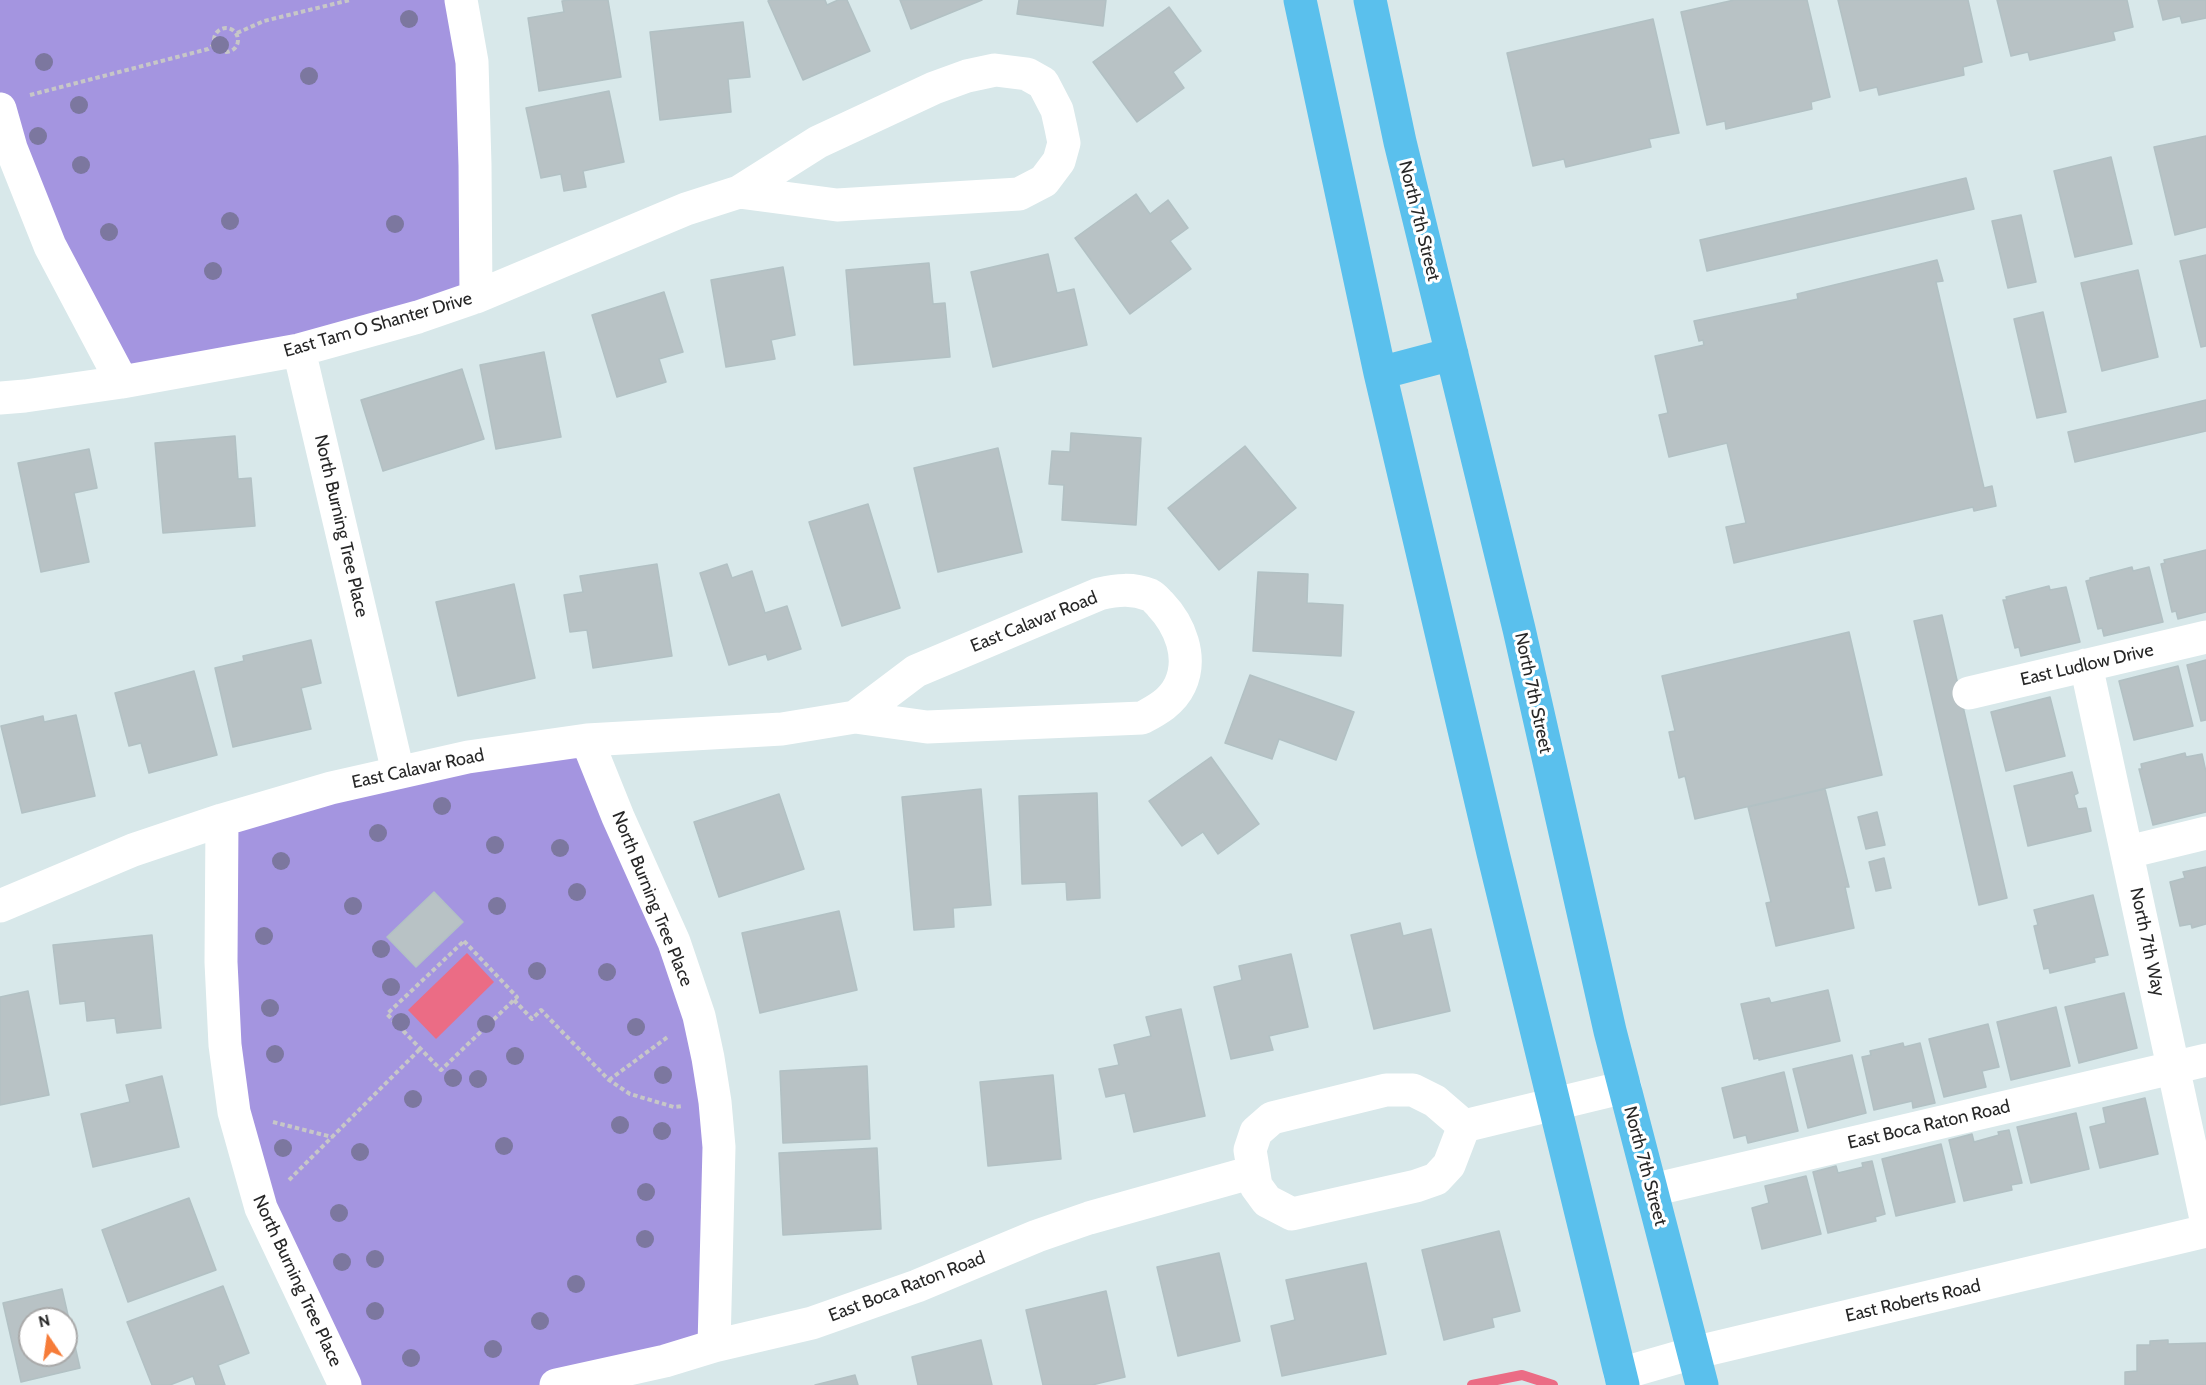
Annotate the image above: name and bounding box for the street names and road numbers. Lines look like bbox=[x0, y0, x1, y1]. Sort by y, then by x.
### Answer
street label: North 7th Street bbox=[1394, 159, 1444, 283]
street label: East Tam O Shanter Drive bbox=[281, 288, 475, 362]
street label: North Burning Tree Place bbox=[309, 433, 373, 619]
street label: East Calavar Road bbox=[968, 587, 1100, 657]
street label: North 7th Street bbox=[1510, 631, 1556, 755]
street label: East Ludlow Drive bbox=[2018, 639, 2156, 691]
street label: East Calavar Road bbox=[350, 744, 486, 794]
street label: North Burning Tree Place bbox=[607, 808, 697, 990]
street label: North 7th Way bbox=[2125, 886, 2169, 998]
street label: East Boca Raton Road bbox=[1846, 1096, 2012, 1154]
street label: North 7th Street bbox=[1619, 1104, 1671, 1228]
street label: North Burning Tree Place bbox=[248, 1192, 346, 1370]
street label: East Boca Raton Road bbox=[826, 1247, 988, 1327]
street label: East Roberts Road bbox=[1843, 1275, 1983, 1327]

